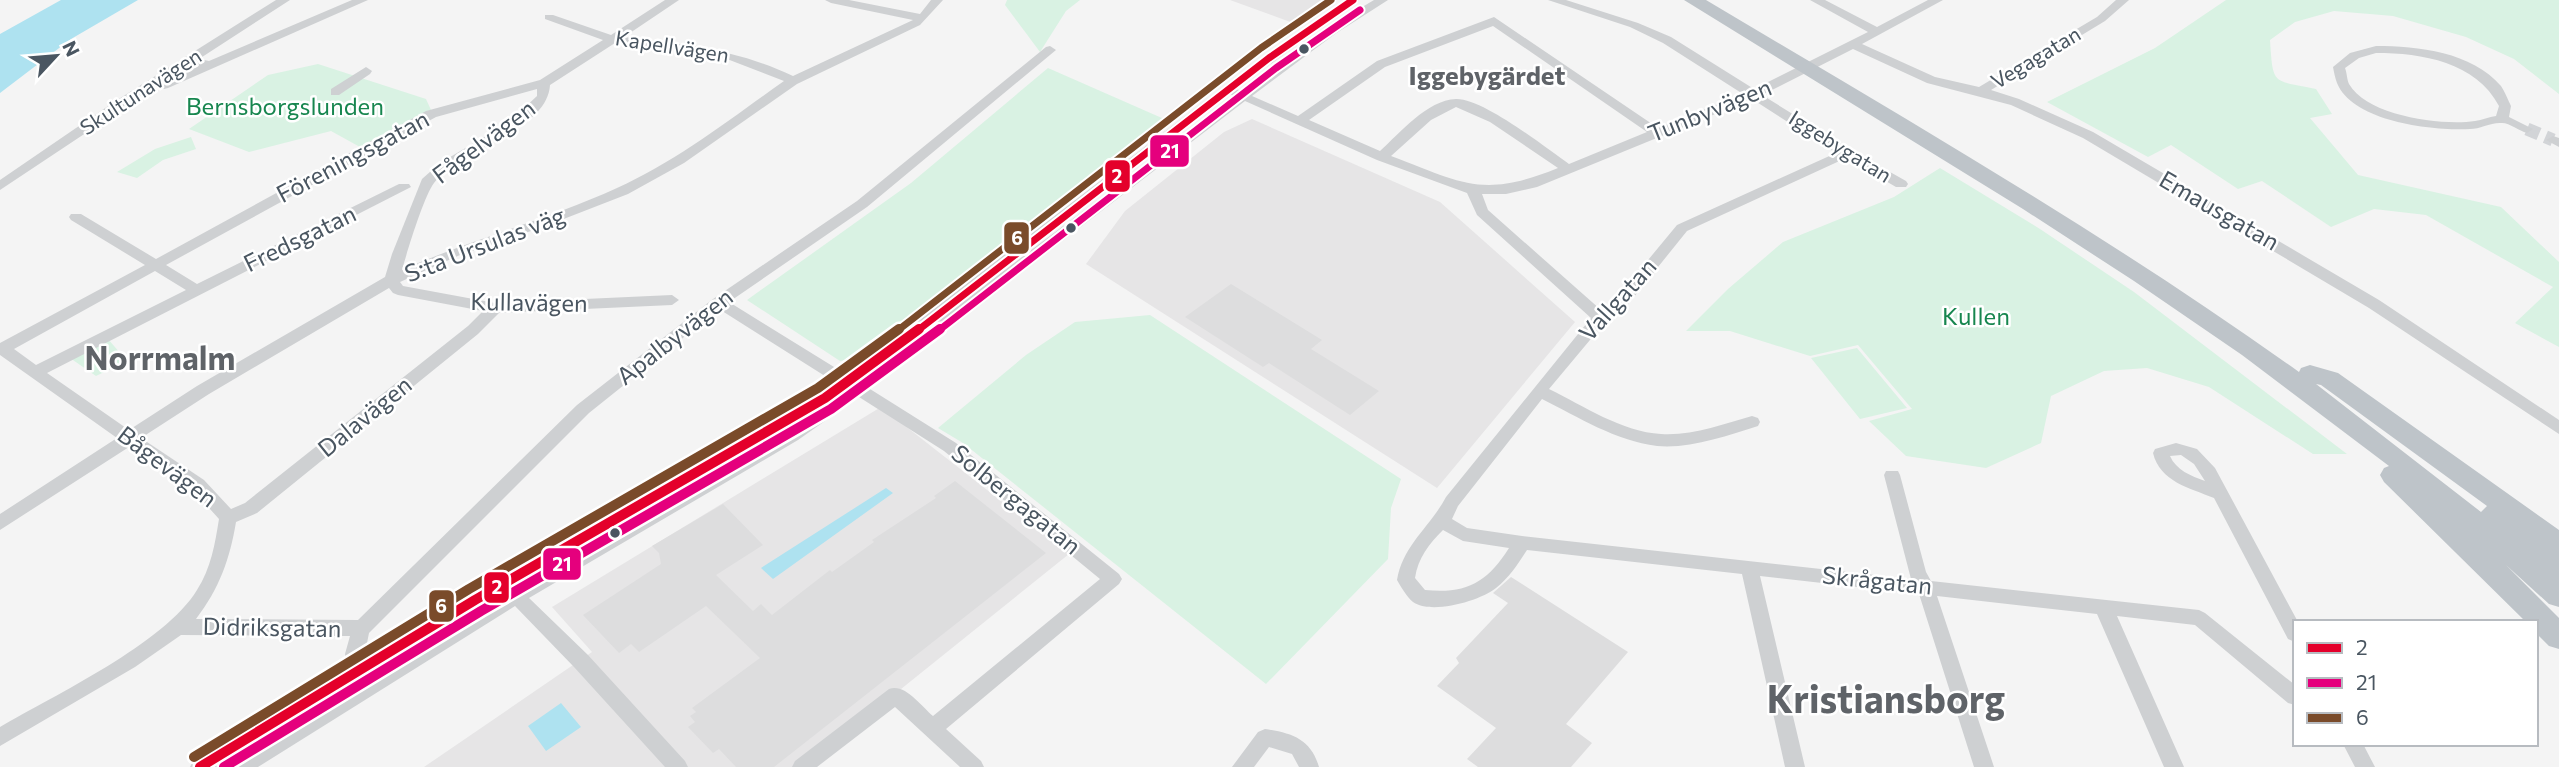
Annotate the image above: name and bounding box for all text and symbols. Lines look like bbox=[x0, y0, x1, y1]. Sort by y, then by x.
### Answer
street label: Vegagatan bbox=[1986, 20, 2085, 93]
north arrow bbox=[21, 21, 91, 91]
street label: Kapellvägen bbox=[613, 24, 731, 67]
text: N bbox=[58, 37, 85, 60]
street label: Skultunavägen bbox=[75, 42, 206, 139]
unlabelled marker bbox=[1297, 42, 1311, 56]
district label: Iggebygärdet bbox=[1409, 59, 1565, 90]
street label: Tunbyvägen bbox=[1643, 72, 1775, 148]
park label: Bernsborgslunden bbox=[186, 91, 384, 120]
street label: Fågelvägen bbox=[426, 93, 540, 189]
street label: Föreningsgatan bbox=[271, 103, 434, 208]
street label: Iggebygatan bbox=[1785, 104, 1897, 187]
line badge: 21 bbox=[1149, 134, 1190, 168]
text: 21 bbox=[1160, 139, 1180, 162]
line badge: 2 bbox=[1104, 159, 1131, 193]
text: 2 bbox=[1112, 164, 1122, 187]
street label: Emausgatan bbox=[2155, 164, 2285, 256]
street label: Fredsgatan bbox=[238, 198, 360, 277]
street label: S:ta Ursulas väg bbox=[400, 200, 569, 287]
line badge: 6 bbox=[1003, 221, 1030, 255]
unlabelled marker bbox=[1064, 221, 1078, 235]
text: 6 bbox=[1011, 226, 1023, 249]
street label: Vallgatan bbox=[1572, 252, 1662, 346]
street label: Apalbyvägen bbox=[610, 281, 738, 390]
street label: Kullavägen bbox=[470, 286, 588, 317]
park label: Kullen bbox=[1942, 301, 2010, 330]
district label: Norrmalm bbox=[85, 337, 235, 377]
street label: Dalavägen bbox=[311, 369, 417, 462]
street label: Bågevägen bbox=[113, 419, 223, 513]
street label: Solbergagatan bbox=[946, 438, 1087, 560]
unlabelled marker bbox=[608, 526, 622, 540]
line badge: 21 bbox=[542, 547, 582, 581]
text: 21 bbox=[552, 552, 572, 575]
street label: Skrågatan bbox=[1821, 559, 1934, 600]
line badge: 2 bbox=[483, 571, 510, 604]
text: 2 bbox=[492, 575, 502, 598]
line badge: 6 bbox=[428, 589, 455, 623]
text: 6 bbox=[435, 594, 447, 617]
street label: Didriksgatan bbox=[202, 611, 342, 642]
legend bbox=[2293, 620, 2538, 746]
text: 2 bbox=[2356, 634, 2368, 659]
text: 21 bbox=[2356, 669, 2377, 694]
district label: Kristiansborg bbox=[1767, 674, 2005, 721]
text: 6 bbox=[2356, 704, 2369, 729]

